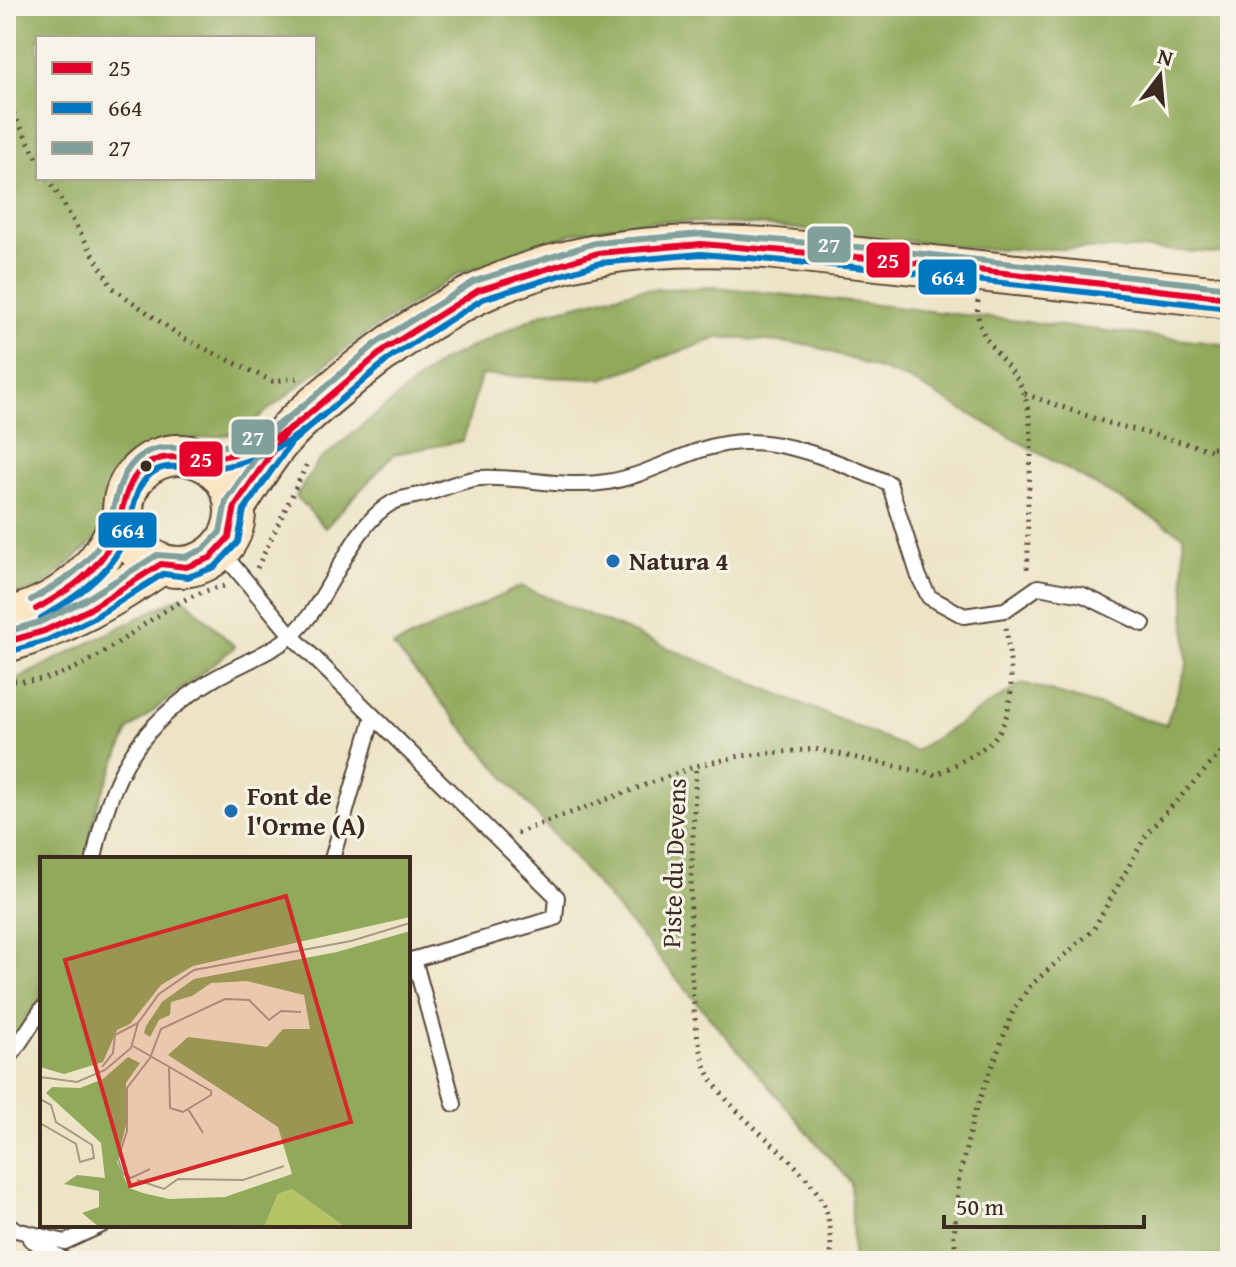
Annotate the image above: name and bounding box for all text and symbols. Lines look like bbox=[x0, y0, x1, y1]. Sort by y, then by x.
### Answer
legend bbox=[36, 36, 316, 180]
north arrow bbox=[1120, 36, 1200, 116]
text: N bbox=[1154, 39, 1177, 74]
text: 25 bbox=[108, 50, 131, 85]
text: 664 bbox=[108, 90, 143, 125]
text: 27 bbox=[108, 130, 131, 165]
line badge: 27 bbox=[806, 225, 852, 264]
text: 27 bbox=[818, 228, 840, 260]
line badge: 25 bbox=[865, 241, 911, 279]
text: 25 bbox=[877, 244, 899, 276]
line badge: 664 bbox=[917, 258, 978, 296]
text: 664 bbox=[931, 261, 965, 293]
line badge: 27 bbox=[230, 418, 276, 456]
text: 27 bbox=[242, 421, 264, 453]
line badge: 25 bbox=[178, 440, 224, 478]
text: 25 bbox=[190, 443, 212, 475]
unlabelled marker bbox=[138, 458, 154, 474]
line badge: 664 bbox=[97, 511, 158, 549]
text: 664 bbox=[111, 514, 145, 546]
place label: Natura 4 bbox=[629, 541, 729, 580]
marker: Natura 4 bbox=[604, 552, 622, 570]
place label: Font de l'Orme (A) bbox=[247, 776, 366, 845]
street label: Piste du Devens bbox=[651, 777, 696, 949]
marker: Font de l'Orme (A) bbox=[222, 802, 240, 820]
inset map bbox=[40, 857, 410, 1227]
scale bar bbox=[944, 1179, 1144, 1229]
text: 50 m bbox=[956, 1189, 1004, 1224]

